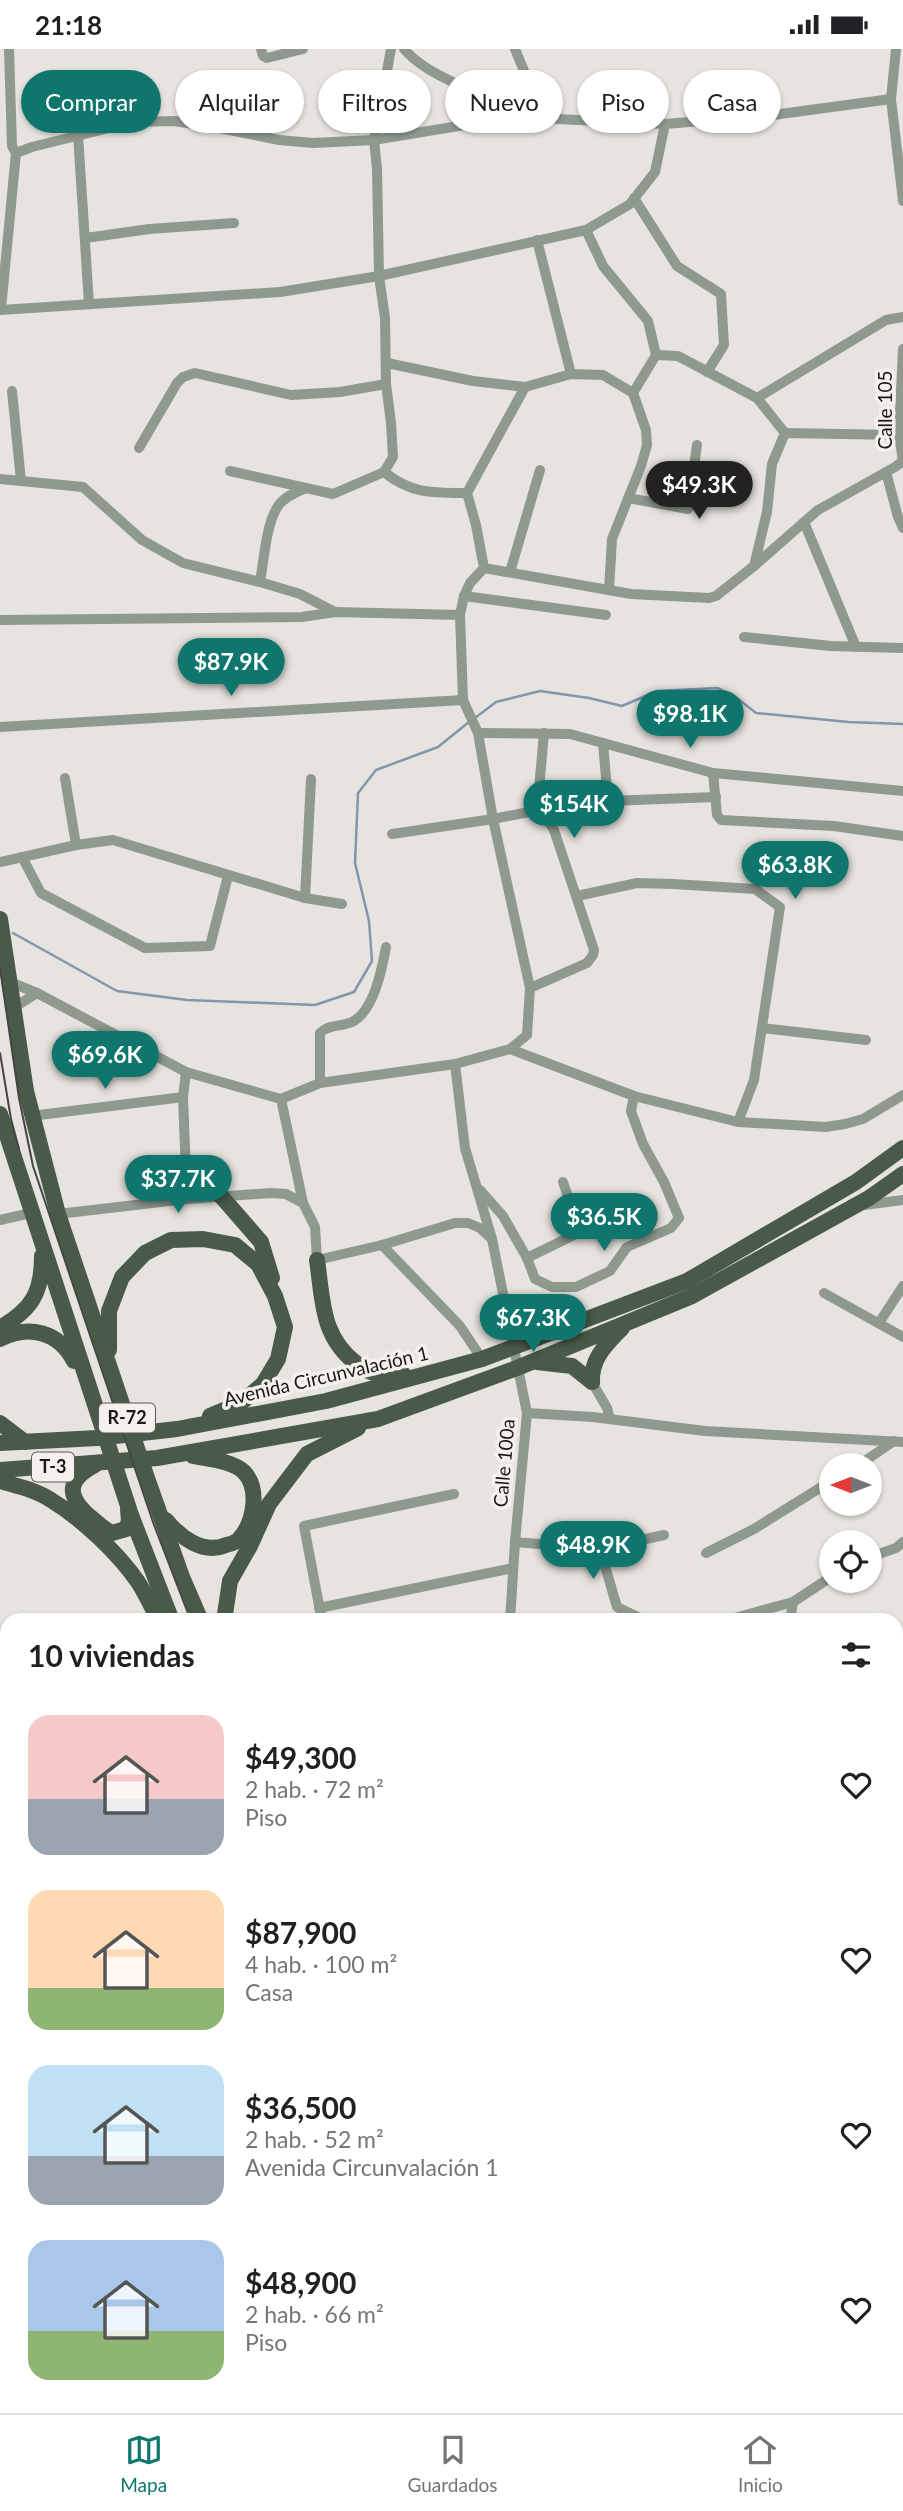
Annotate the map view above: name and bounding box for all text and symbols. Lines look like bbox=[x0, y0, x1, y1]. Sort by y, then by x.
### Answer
text: 21:18 bbox=[35, 9, 102, 41]
chip: Comprar bbox=[21, 70, 161, 133]
chip: Alquilar bbox=[175, 70, 304, 133]
chip: Filtros bbox=[318, 70, 431, 133]
chip: Nuevo bbox=[445, 70, 563, 133]
chip: Piso bbox=[577, 70, 669, 133]
chip: Casa bbox=[683, 70, 781, 133]
street label: Calle 105 bbox=[873, 370, 896, 450]
pin: $49.3K bbox=[642, 461, 756, 521]
text: $49.3K bbox=[662, 470, 736, 498]
pin: $87.9K bbox=[174, 639, 288, 698]
text: $87.9K bbox=[194, 647, 268, 675]
pin: $98.1K bbox=[633, 691, 747, 750]
text: $98.1K bbox=[653, 699, 727, 727]
pin: $154K bbox=[525, 781, 623, 840]
text: $154K bbox=[539, 789, 609, 817]
pin: $63.8K bbox=[738, 841, 852, 901]
text: $63.8K bbox=[758, 850, 832, 878]
pin: $69.6K bbox=[48, 1031, 162, 1091]
text: $69.6K bbox=[68, 1040, 142, 1068]
pin: $37.7K bbox=[121, 1155, 235, 1215]
text: $37.7K bbox=[141, 1164, 215, 1192]
pin: $36.5K bbox=[547, 1193, 661, 1253]
text: $36.5K bbox=[567, 1202, 641, 1230]
pin: $67.3K bbox=[476, 1295, 590, 1354]
text: $67.3K bbox=[496, 1303, 570, 1331]
street label: Avenida Circunvalación 1 bbox=[221, 1341, 431, 1410]
road number: R-72 bbox=[99, 1403, 155, 1433]
street label: Calle 100a bbox=[488, 1418, 519, 1508]
road number: T-3 bbox=[32, 1453, 74, 1482]
north arrow bbox=[819, 1453, 882, 1515]
map controls bbox=[819, 1453, 882, 1593]
pin: $48.9K bbox=[536, 1521, 650, 1581]
text: $48.9K bbox=[556, 1530, 630, 1558]
button: locate bbox=[819, 1530, 882, 1593]
icon: filters bbox=[837, 1636, 875, 1674]
text: 10 viviendas bbox=[28, 1637, 195, 1673]
text: $49,300 bbox=[245, 1739, 356, 1775]
icon: home bbox=[84, 1743, 168, 1827]
icon: heart bbox=[837, 1766, 875, 1804]
text: 2 hab. · 72 m² bbox=[245, 1775, 384, 1803]
text: Piso bbox=[245, 1803, 287, 1831]
text: $87,900 bbox=[245, 1914, 356, 1950]
icon: home bbox=[84, 1918, 168, 2002]
icon: heart bbox=[837, 1941, 875, 1979]
text: 4 hab. · 100 m² bbox=[245, 1950, 397, 1978]
text: Casa bbox=[245, 1978, 293, 2006]
text: $36,500 bbox=[245, 2089, 356, 2125]
icon: home bbox=[84, 2093, 168, 2177]
icon: heart bbox=[837, 2116, 875, 2154]
text: 2 hab. · 52 m² bbox=[245, 2125, 384, 2153]
text: Avenida Circunvalación 1 bbox=[245, 2153, 499, 2181]
text: $48,900 bbox=[245, 2264, 356, 2300]
icon: home bbox=[84, 2268, 168, 2352]
icon: heart bbox=[837, 2291, 875, 2329]
text: 2 hab. · 66 m² bbox=[245, 2300, 384, 2328]
text: Piso bbox=[245, 2328, 287, 2356]
tab: Mapa bbox=[120, 2431, 167, 2496]
tab: Guardados bbox=[408, 2431, 498, 2496]
tab: Inicio bbox=[738, 2431, 783, 2496]

